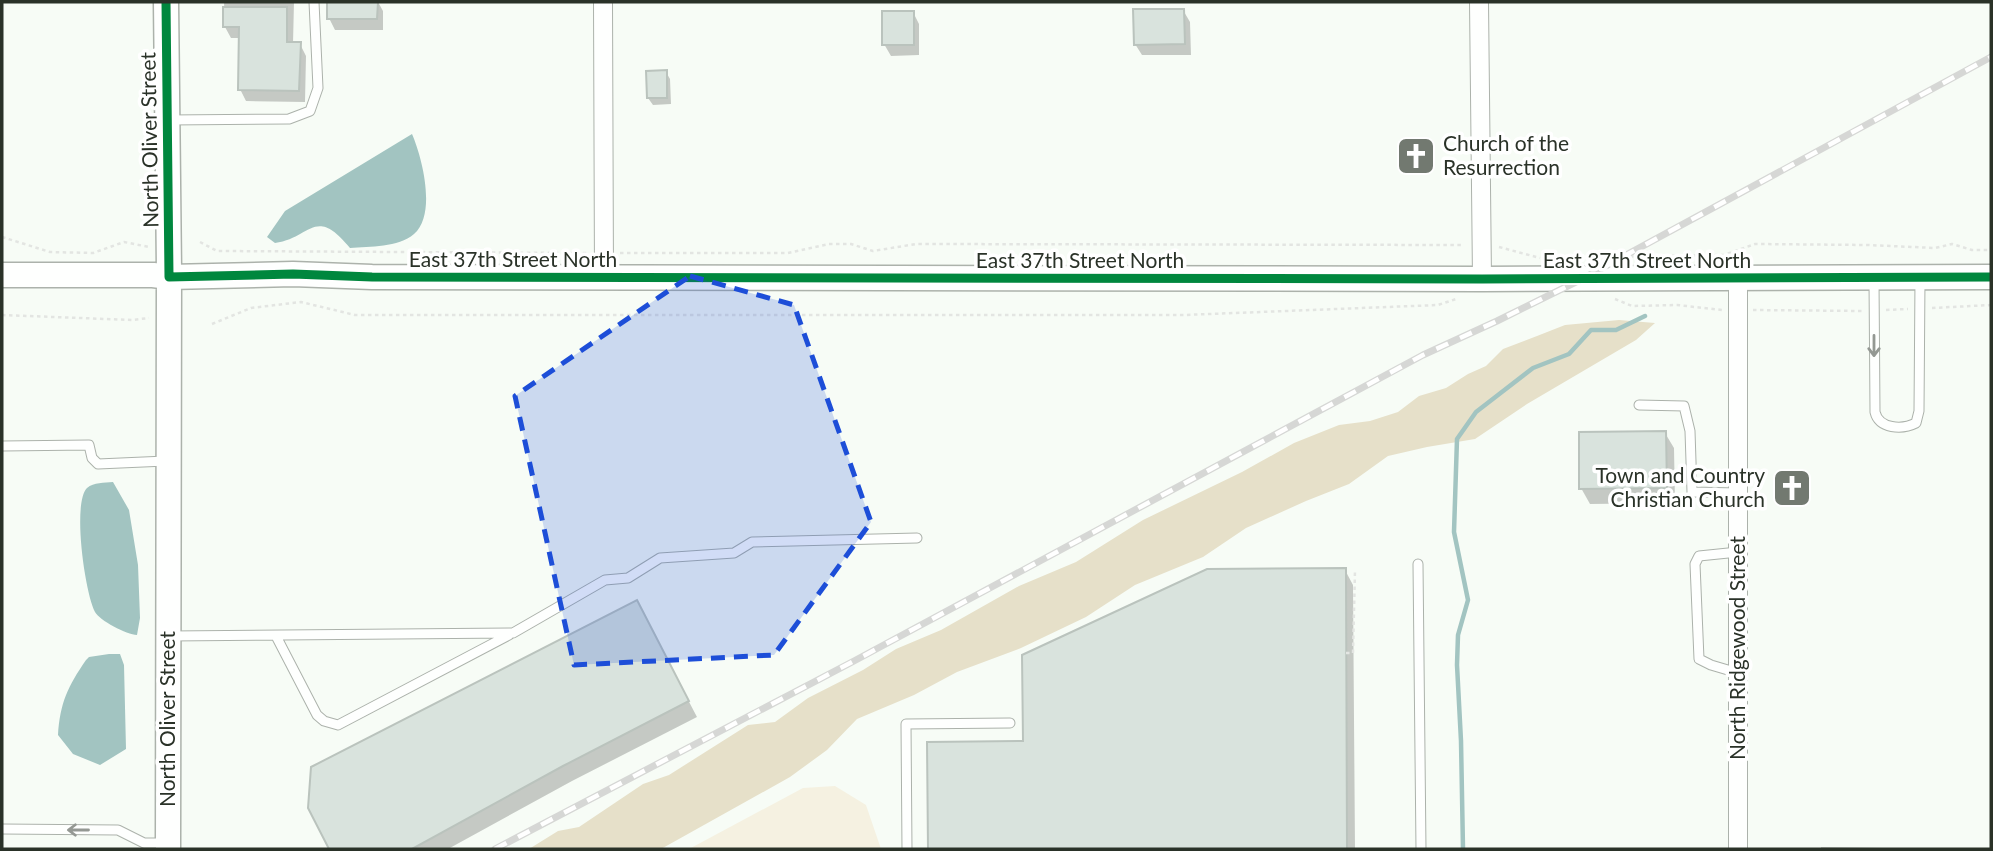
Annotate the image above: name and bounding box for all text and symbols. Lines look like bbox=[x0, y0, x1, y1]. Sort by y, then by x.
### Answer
street label: North Oliver Street bbox=[134, 51, 163, 228]
place label: Church of the Resurrection bbox=[1443, 130, 1569, 179]
church icon: Church of the Resurrection bbox=[1395, 135, 1437, 177]
street label: East 37th Street North bbox=[409, 246, 617, 271]
street label: East 37th Street North bbox=[976, 247, 1184, 272]
street label: East 37th Street North bbox=[1543, 247, 1751, 272]
one-way arrow bbox=[1867, 334, 1881, 357]
place label: Town and Country Christian Church bbox=[1596, 462, 1765, 511]
church icon: Town and Country Christian Church bbox=[1771, 467, 1813, 509]
street label: North Ridgewood Street bbox=[1724, 536, 1749, 760]
street label: North Oliver Street bbox=[154, 631, 179, 807]
one-way arrow bbox=[67, 823, 90, 837]

